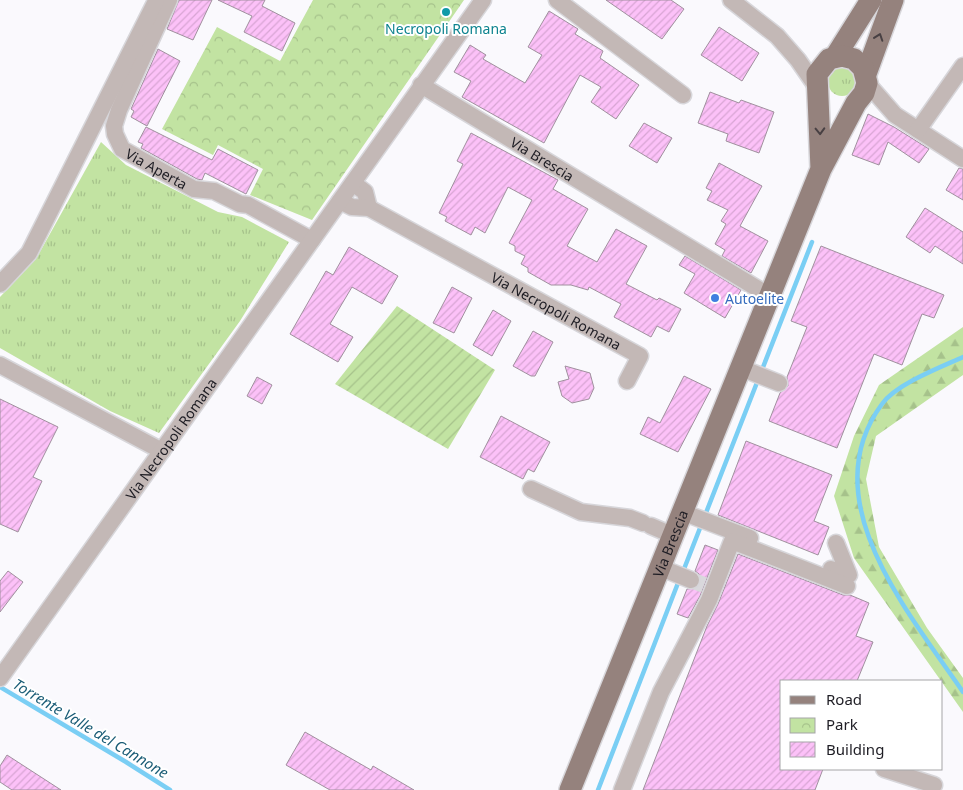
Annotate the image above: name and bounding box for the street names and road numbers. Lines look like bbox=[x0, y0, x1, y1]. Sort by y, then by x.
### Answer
street label: Via Brescia bbox=[507, 132, 578, 185]
street label: Via Aperta bbox=[123, 144, 191, 193]
street label: Via Necropoli Romana bbox=[488, 267, 625, 354]
street label: Via Necropoli Romana bbox=[121, 374, 221, 503]
street label: Via Brescia bbox=[648, 507, 692, 580]

